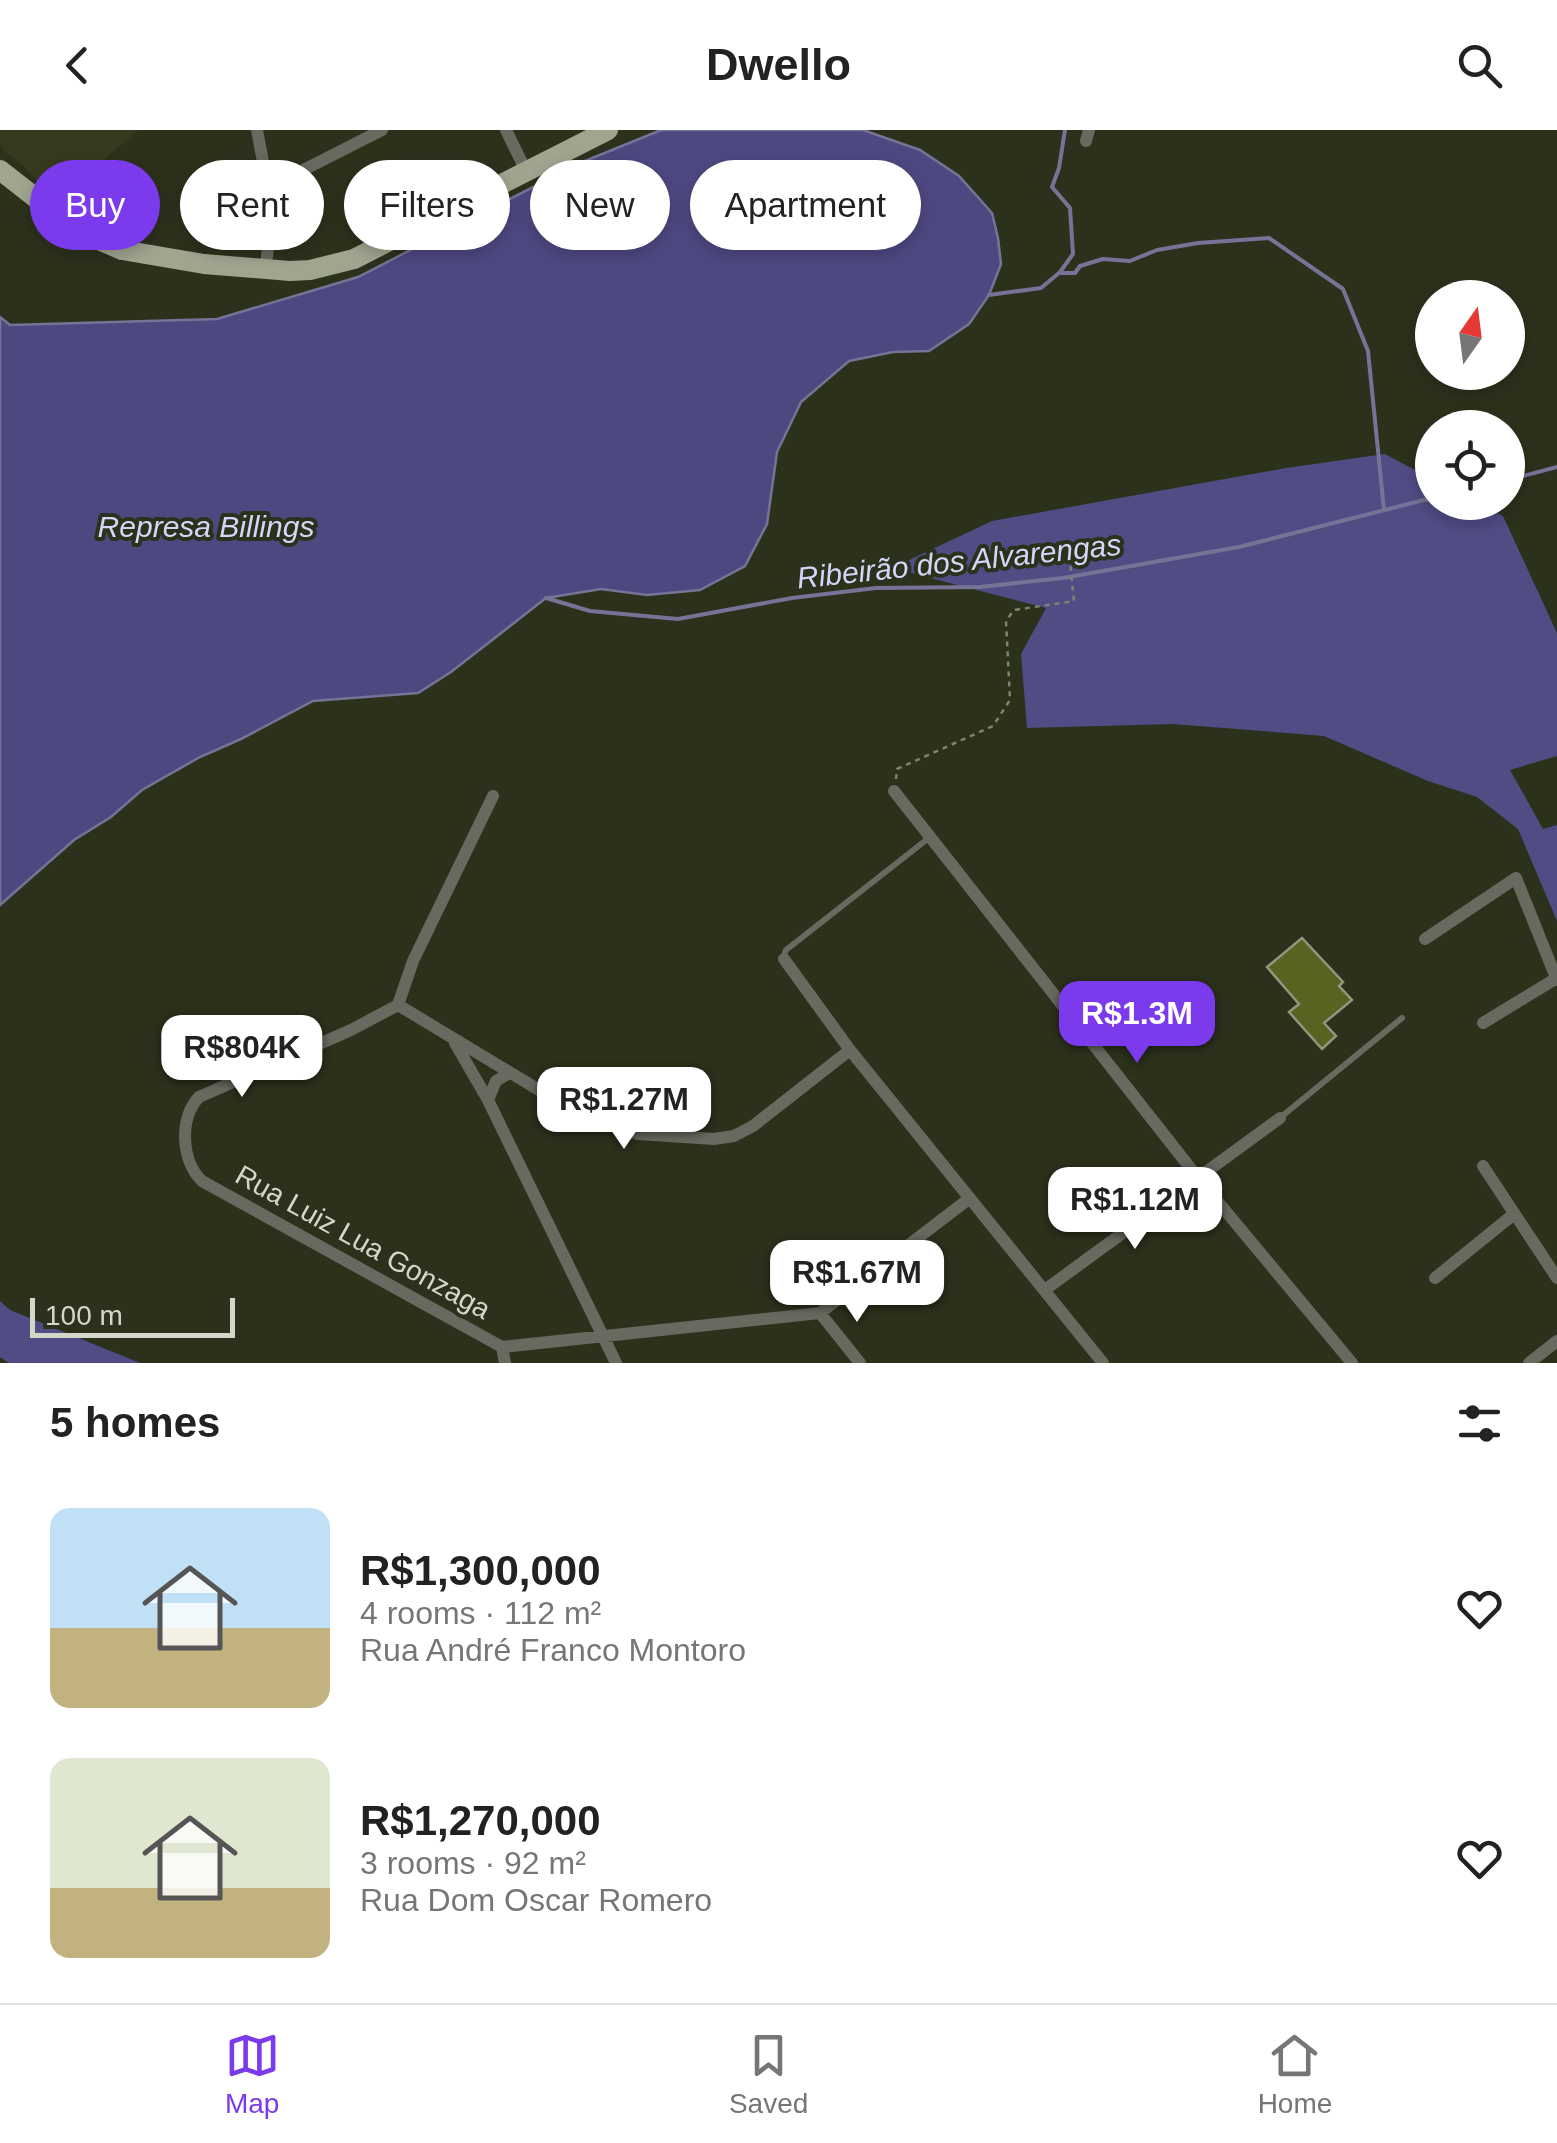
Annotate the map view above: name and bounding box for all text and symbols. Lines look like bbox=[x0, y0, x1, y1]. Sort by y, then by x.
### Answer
icon: back bbox=[50, 38, 105, 93]
icon: search bbox=[1452, 38, 1507, 93]
text: Dwello bbox=[706, 39, 851, 90]
chip: Buy bbox=[30, 160, 160, 250]
chip: Rent bbox=[180, 160, 324, 250]
chip: Filters bbox=[344, 160, 510, 250]
chip: New bbox=[530, 160, 670, 250]
chip: Apartment bbox=[690, 160, 921, 250]
north arrow bbox=[1415, 280, 1525, 390]
map controls bbox=[1415, 280, 1525, 520]
button: locate bbox=[1415, 410, 1525, 520]
water label: Represa Billings bbox=[98, 510, 314, 543]
water label: Ribeirão dos Alvarengas bbox=[795, 528, 1123, 594]
pin: R$1.3M bbox=[1056, 981, 1218, 1066]
text: R$1.3M bbox=[1081, 995, 1193, 1031]
pin: R$804K bbox=[161, 1015, 323, 1100]
text: R$804K bbox=[183, 1029, 301, 1065]
pin: R$1.27M bbox=[532, 1067, 716, 1152]
text: R$1.27M bbox=[559, 1081, 689, 1117]
street label: Rua Luiz Lua Gonzaga bbox=[230, 1159, 496, 1325]
pin: R$1.12M bbox=[1043, 1167, 1227, 1252]
text: R$1.12M bbox=[1070, 1181, 1200, 1217]
pin: R$1.67M bbox=[765, 1240, 949, 1325]
text: R$1.67M bbox=[792, 1254, 922, 1290]
scale bar bbox=[30, 1293, 235, 1338]
text: 100 m bbox=[45, 1300, 123, 1331]
icon: filters bbox=[1452, 1396, 1507, 1451]
text: 5 homes bbox=[50, 1399, 220, 1446]
text: R$1,300,000 bbox=[360, 1547, 601, 1594]
icon: home bbox=[130, 1548, 250, 1668]
icon: heart bbox=[1452, 1581, 1507, 1636]
text: 4 rooms · 112 m² bbox=[360, 1595, 601, 1631]
text: Rua André Franco Montoro bbox=[360, 1632, 746, 1668]
text: R$1,270,000 bbox=[360, 1797, 601, 1844]
icon: home bbox=[130, 1798, 250, 1918]
icon: heart bbox=[1452, 1831, 1507, 1886]
text: 3 rooms · 92 m² bbox=[360, 1845, 586, 1881]
text: Rua Dom Oscar Romero bbox=[360, 1882, 712, 1918]
tab: Map bbox=[225, 2028, 280, 2120]
tab: Saved bbox=[729, 2028, 808, 2120]
tab: Home bbox=[1258, 2028, 1332, 2120]

